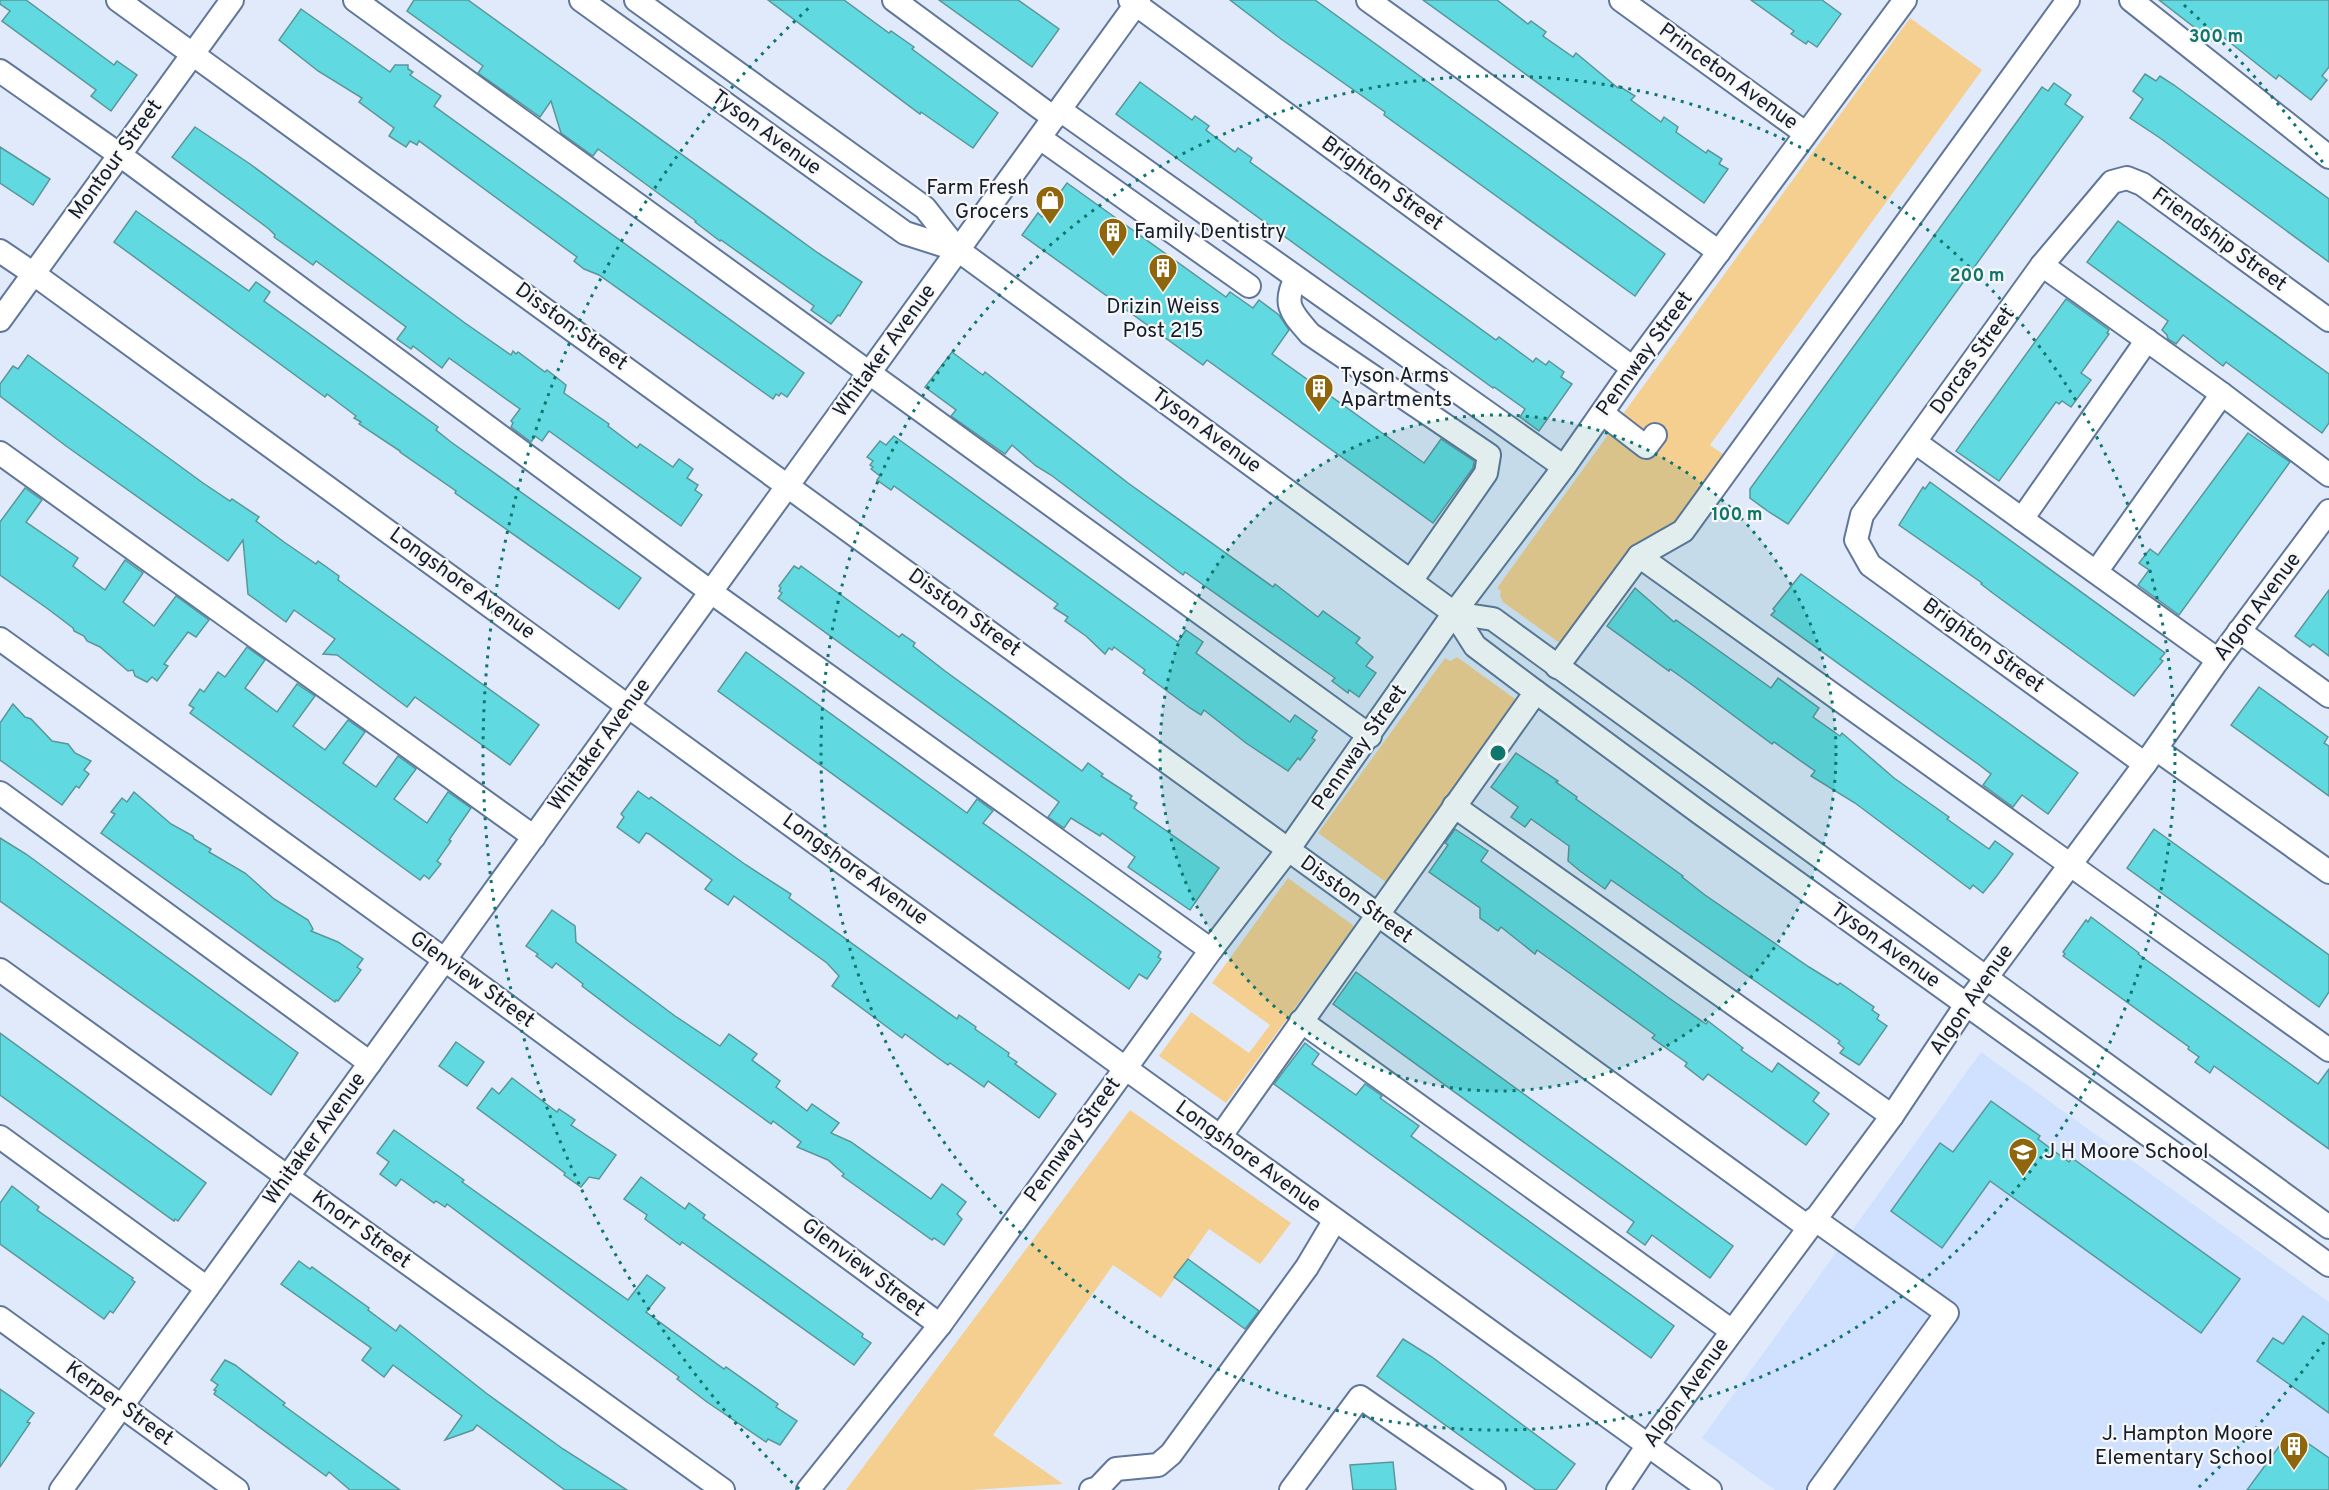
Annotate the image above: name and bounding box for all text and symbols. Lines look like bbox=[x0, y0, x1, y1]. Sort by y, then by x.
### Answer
street label: Princeton Avenue bbox=[1653, 17, 1803, 137]
text: 300 m bbox=[2189, 26, 2243, 49]
street label: Tyson Avenue bbox=[706, 84, 826, 182]
street label: Montour Street bbox=[63, 94, 169, 226]
street label: Brighton Street bbox=[1316, 131, 1448, 237]
place label: Farm Fresh Grocers bbox=[926, 175, 1029, 226]
street label: Friendship Street bbox=[2146, 182, 2292, 298]
shop icon: Farm Fresh Grocers bbox=[1034, 184, 1066, 226]
building icon: Family Dentistry bbox=[1097, 216, 1129, 258]
place label: Family Dentistry bbox=[1134, 219, 1286, 246]
building icon: Drizin Weiss Post 215 bbox=[1147, 252, 1179, 294]
text: 200 m bbox=[1949, 265, 2005, 288]
street label: Disston Street bbox=[509, 277, 633, 377]
street label: Whitaker Avenue bbox=[828, 279, 942, 423]
street label: Pennway Street bbox=[1591, 286, 1699, 422]
place label: Drizin Weiss Post 215 bbox=[1106, 294, 1220, 345]
street label: Dorcas Street bbox=[1925, 302, 2021, 420]
place label: Tyson Arms Apartments bbox=[1340, 363, 1452, 414]
building icon: Tyson Arms Apartments bbox=[1303, 372, 1335, 414]
street label: Tyson Avenue bbox=[1146, 382, 1266, 480]
text: 100 m bbox=[1711, 504, 1763, 527]
street label: Longshore Avenue bbox=[384, 522, 540, 646]
street label: Algon Avenue bbox=[2208, 547, 2308, 667]
street label: Disston Street bbox=[902, 563, 1026, 663]
street label: Brighton Street bbox=[1917, 593, 2049, 699]
street label: Whitaker Avenue bbox=[543, 673, 657, 817]
street label: Pennway Street bbox=[1306, 680, 1414, 816]
centre of rings bbox=[1488, 743, 1508, 763]
street label: Longshore Avenue bbox=[777, 808, 933, 932]
street label: Disston Street bbox=[1294, 850, 1418, 950]
street label: Tyson Avenue bbox=[1825, 897, 1945, 995]
street label: Glenview Street bbox=[404, 926, 540, 1034]
street label: Algon Avenue bbox=[1924, 939, 2020, 1061]
street label: Whitaker Avenue bbox=[258, 1067, 372, 1211]
street label: Pennway Street bbox=[1019, 1072, 1127, 1208]
street label: Longshore Avenue bbox=[1170, 1095, 1326, 1219]
school or university icon: J H Moore School bbox=[2007, 1136, 2039, 1178]
place label: J H Moore School bbox=[2044, 1139, 2209, 1166]
street label: Knorr Street bbox=[306, 1185, 416, 1275]
street label: Glenview Street bbox=[796, 1213, 930, 1323]
street label: Algon Avenue bbox=[1638, 1333, 1736, 1453]
street label: Kerper Street bbox=[59, 1356, 179, 1452]
place label: J. Hampton Moore Elementary School bbox=[2095, 1421, 2273, 1472]
building icon: J. Hampton Moore Elementary School bbox=[2278, 1430, 2310, 1472]

